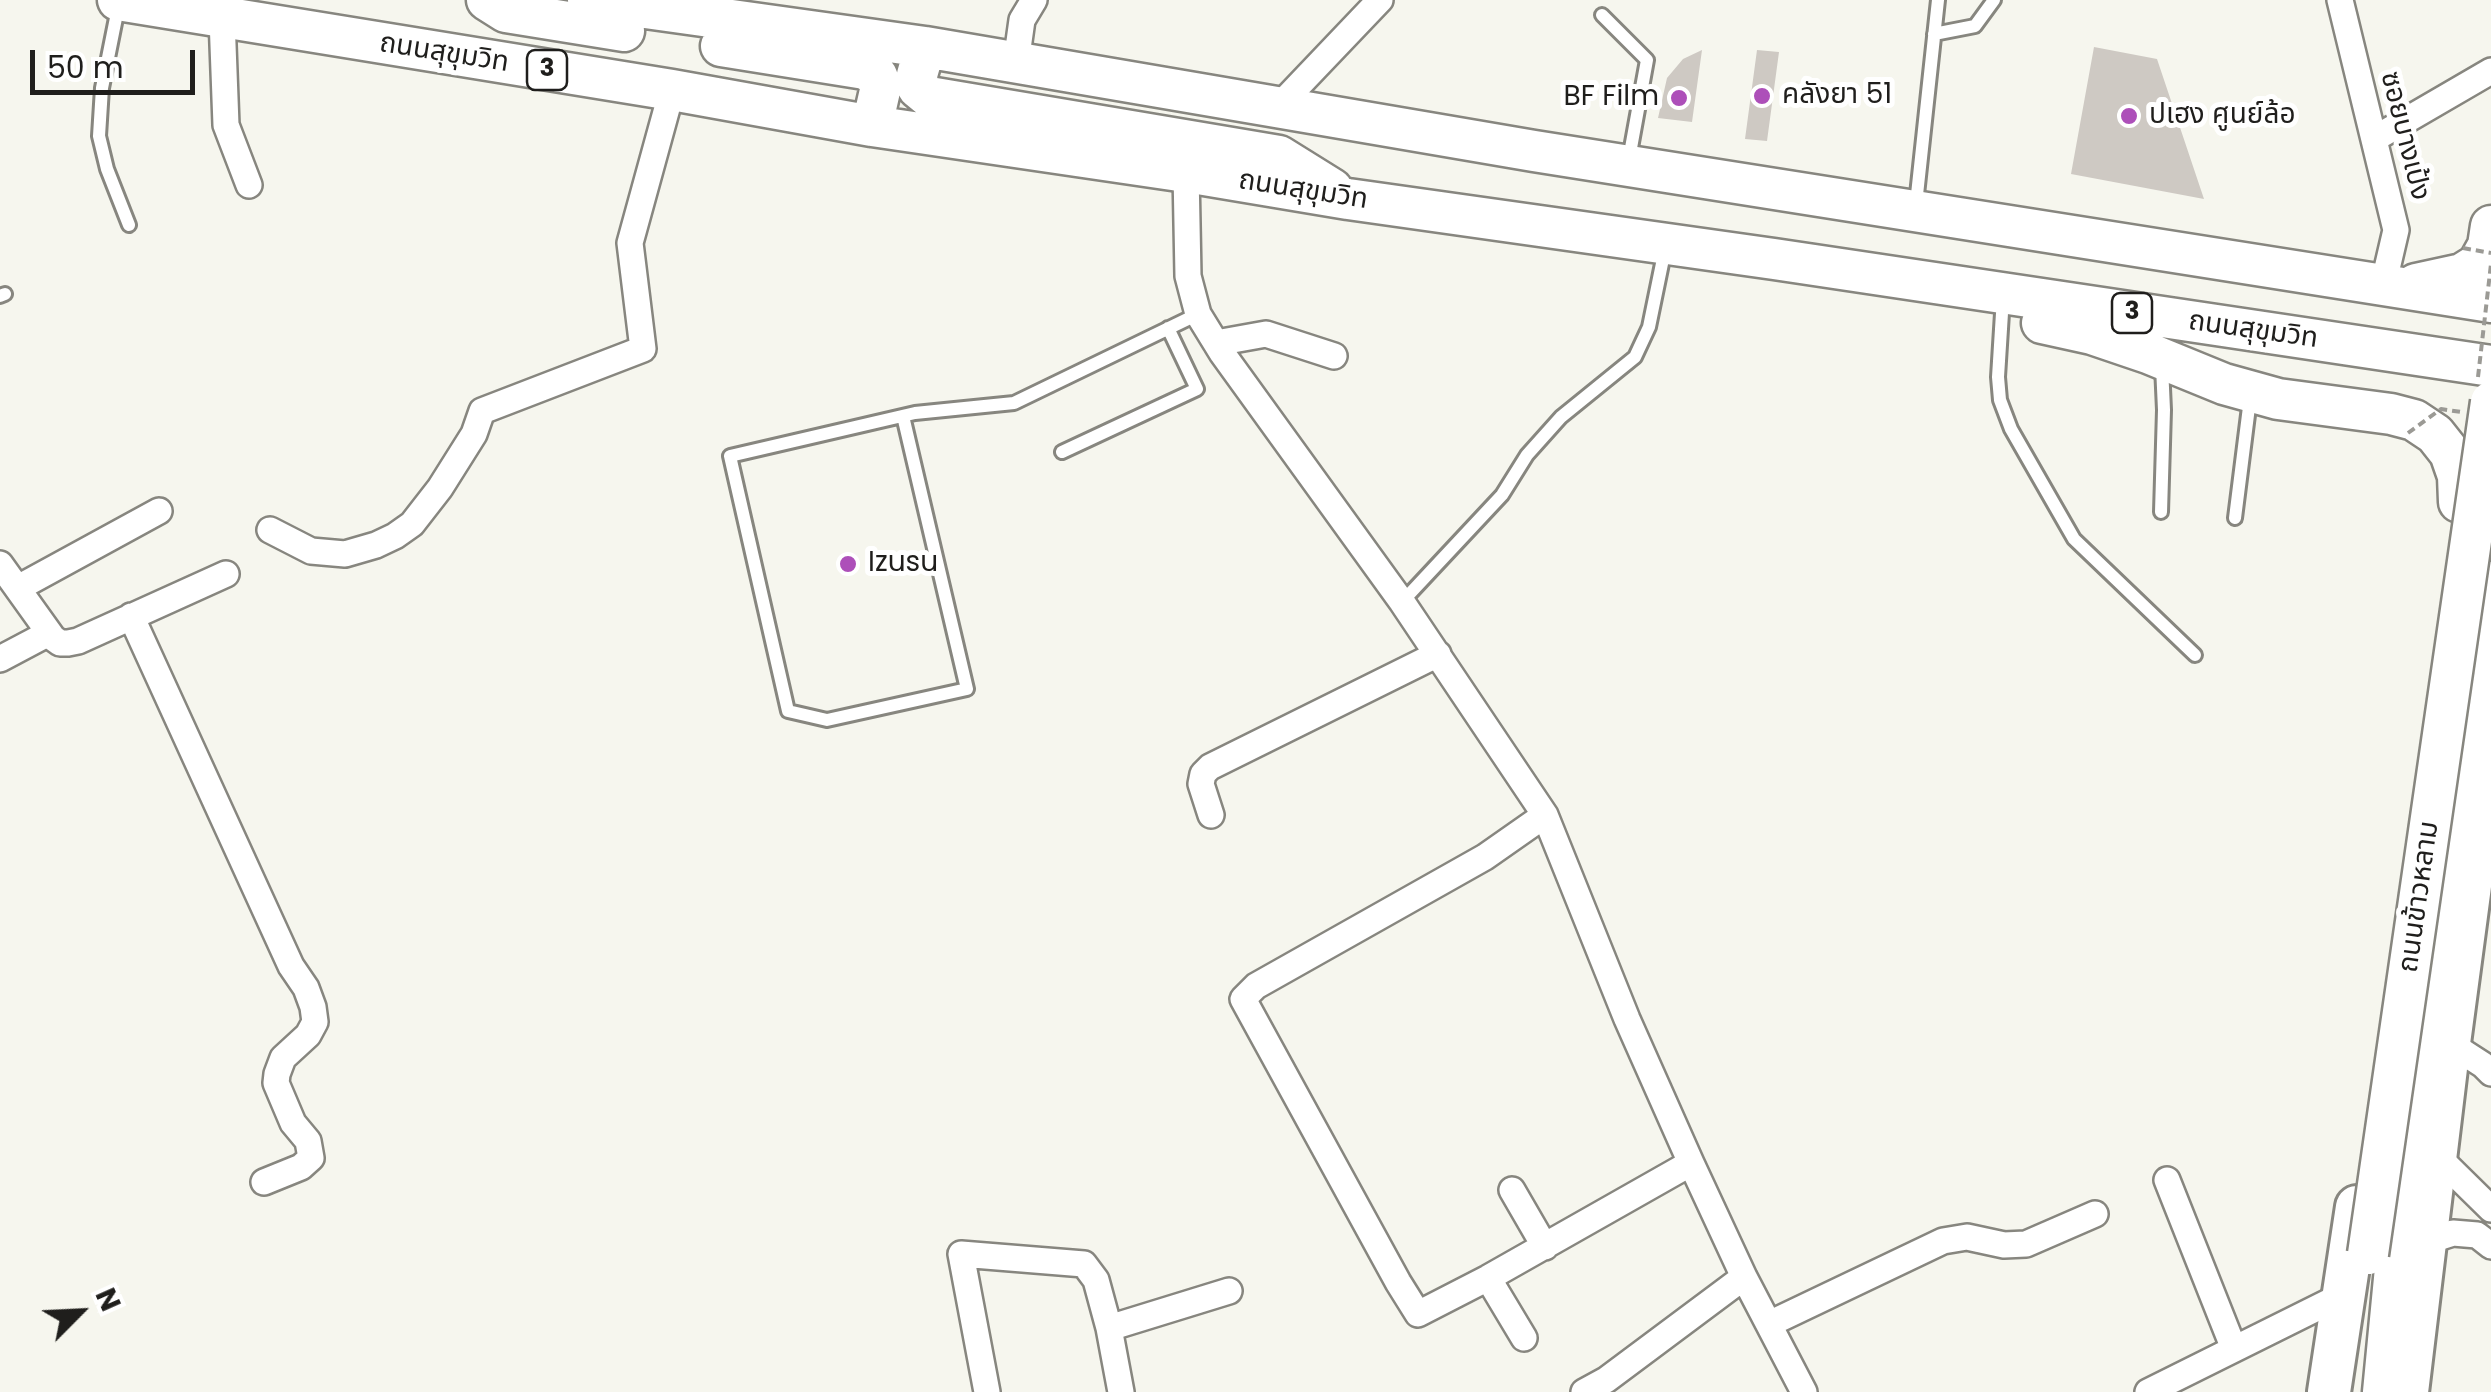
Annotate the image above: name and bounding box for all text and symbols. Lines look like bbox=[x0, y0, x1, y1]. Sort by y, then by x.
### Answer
street label: ถนนสุขุมวิท bbox=[377, 27, 511, 81]
scale bar bbox=[35, 30, 200, 92]
text: 50 m bbox=[47, 46, 124, 89]
road number: 3 bbox=[527, 50, 567, 90]
street label: ซอยบางเป้ง bbox=[2372, 68, 2436, 204]
place label: คลังยา 51 bbox=[1782, 79, 1892, 113]
place label: BF Film bbox=[1564, 81, 1659, 115]
marker: คลังยา 51 bbox=[1751, 85, 1773, 107]
marker: BF Film bbox=[1668, 87, 1690, 109]
place label: ปเฮง ศูนย์ล้อ bbox=[2149, 99, 2296, 133]
marker: ปเฮง ศูนย์ล้อ bbox=[2118, 105, 2140, 127]
street label: ถนนสุขุมวิท bbox=[1236, 164, 1370, 218]
road number: 3 bbox=[2112, 293, 2152, 333]
street label: ถนนสุขุมวิท bbox=[2186, 305, 2320, 357]
place label: Izusu bbox=[868, 547, 938, 581]
marker: Izusu bbox=[837, 553, 859, 575]
street label: ถนนข้าวหลาม bbox=[2393, 819, 2447, 975]
north arrow bbox=[30, 1262, 130, 1362]
text: N bbox=[86, 1282, 130, 1317]

